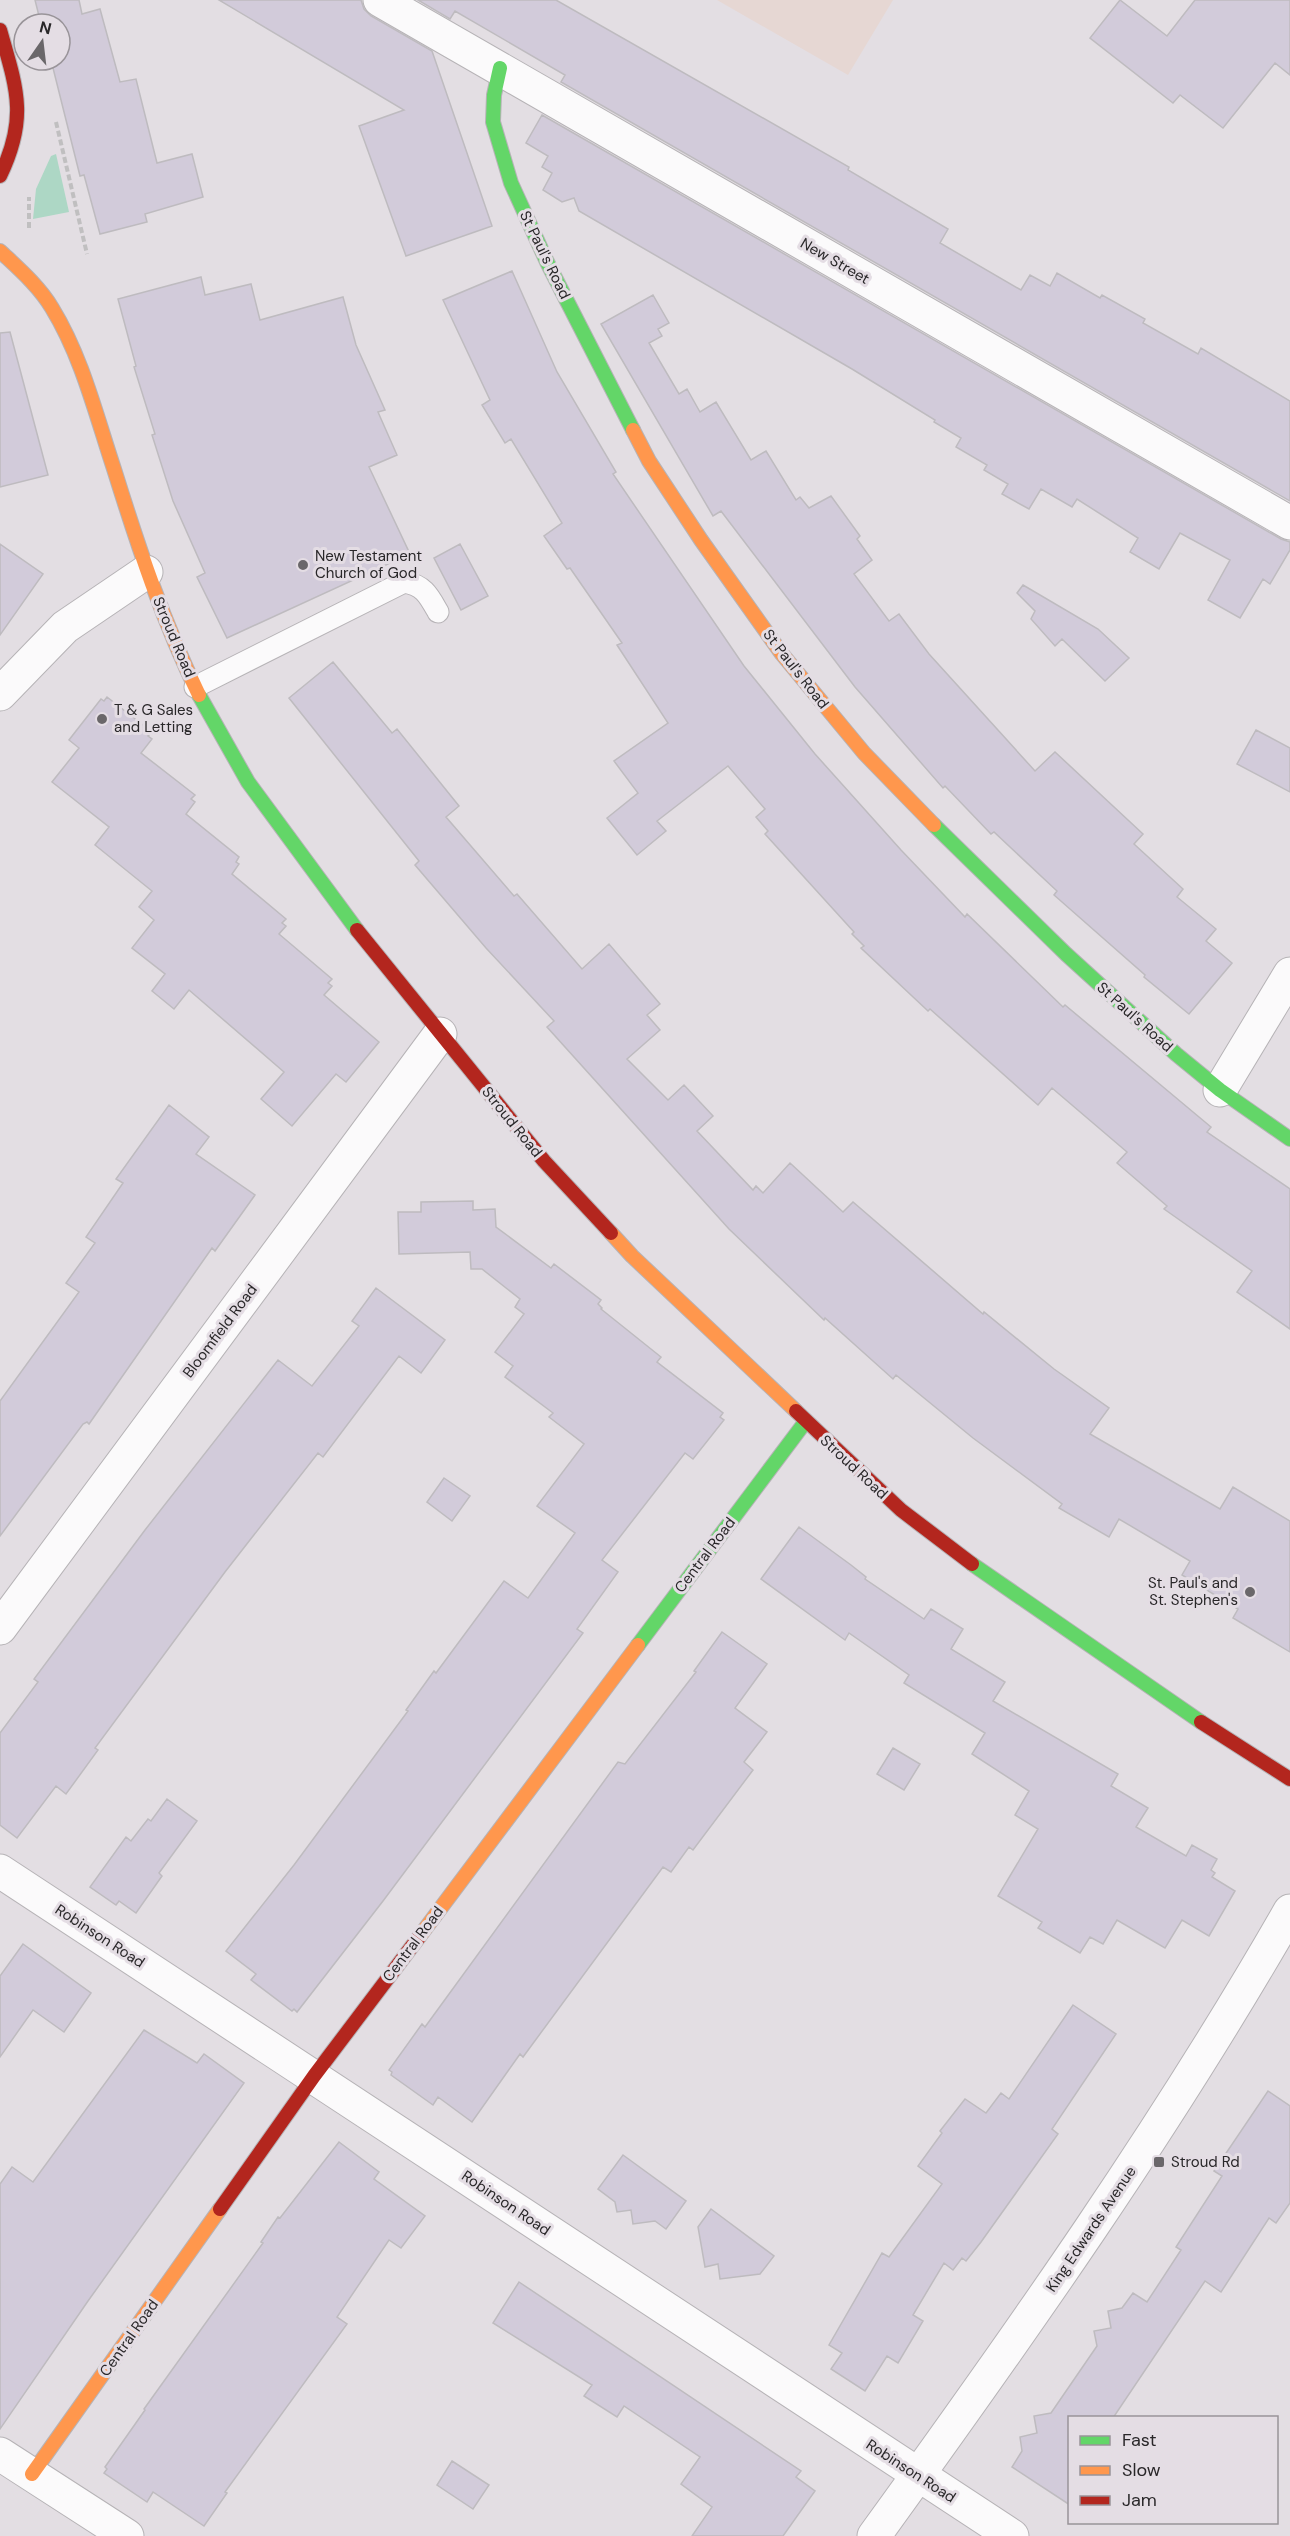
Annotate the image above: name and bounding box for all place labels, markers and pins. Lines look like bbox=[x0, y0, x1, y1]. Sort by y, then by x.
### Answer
place label: New Testament Church of God bbox=[315, 546, 422, 583]
marker: New Testament Church of God bbox=[296, 558, 310, 572]
place label: T & G Sales and Letting bbox=[114, 700, 193, 737]
marker: T & G Sales and Letting bbox=[95, 712, 109, 726]
place label: St. Paul's and St. Stephen's bbox=[1148, 1573, 1238, 1610]
marker: St. Paul's and St. Stephen's bbox=[1243, 1585, 1257, 1599]
place label: Stroud Rd bbox=[1171, 2152, 1240, 2172]
marker: Stroud Rd bbox=[1152, 2155, 1166, 2169]

